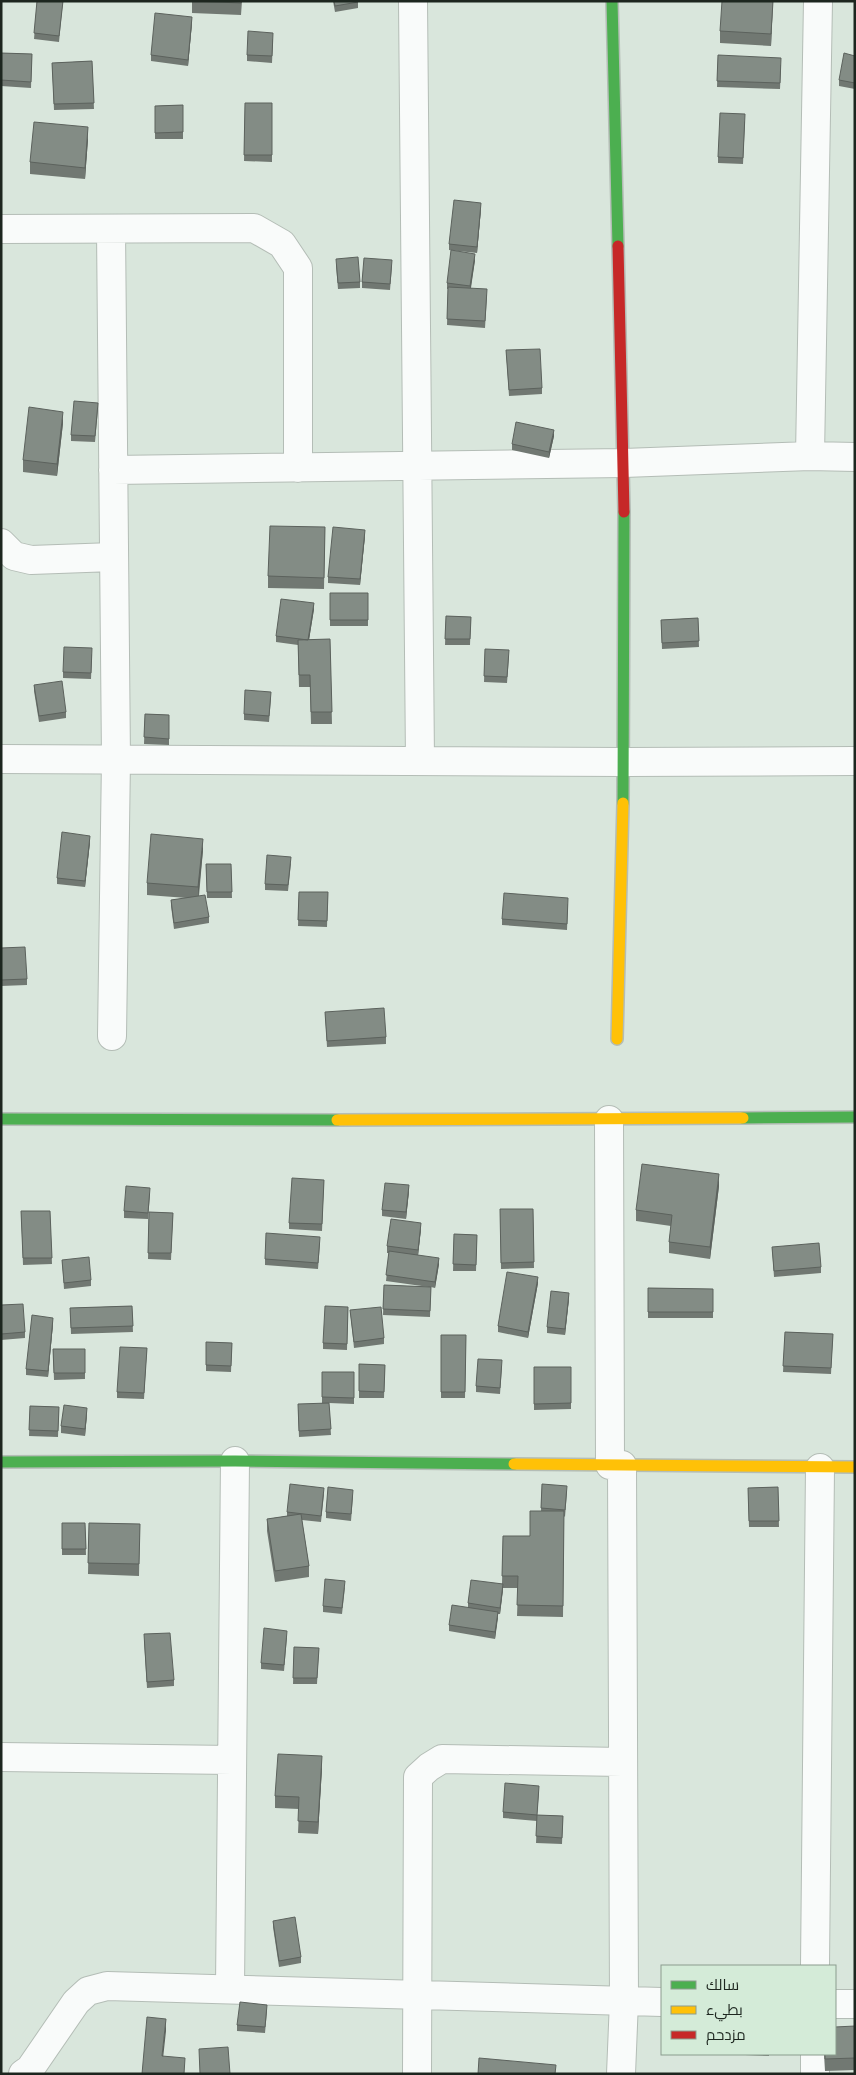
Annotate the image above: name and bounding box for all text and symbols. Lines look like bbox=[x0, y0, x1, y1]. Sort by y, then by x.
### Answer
legend bbox=[661, 1965, 836, 2055]
text: سالك bbox=[706, 1976, 739, 1993]
text: بطيء bbox=[706, 2001, 743, 2022]
text: مزدحم bbox=[706, 2026, 746, 2045]

